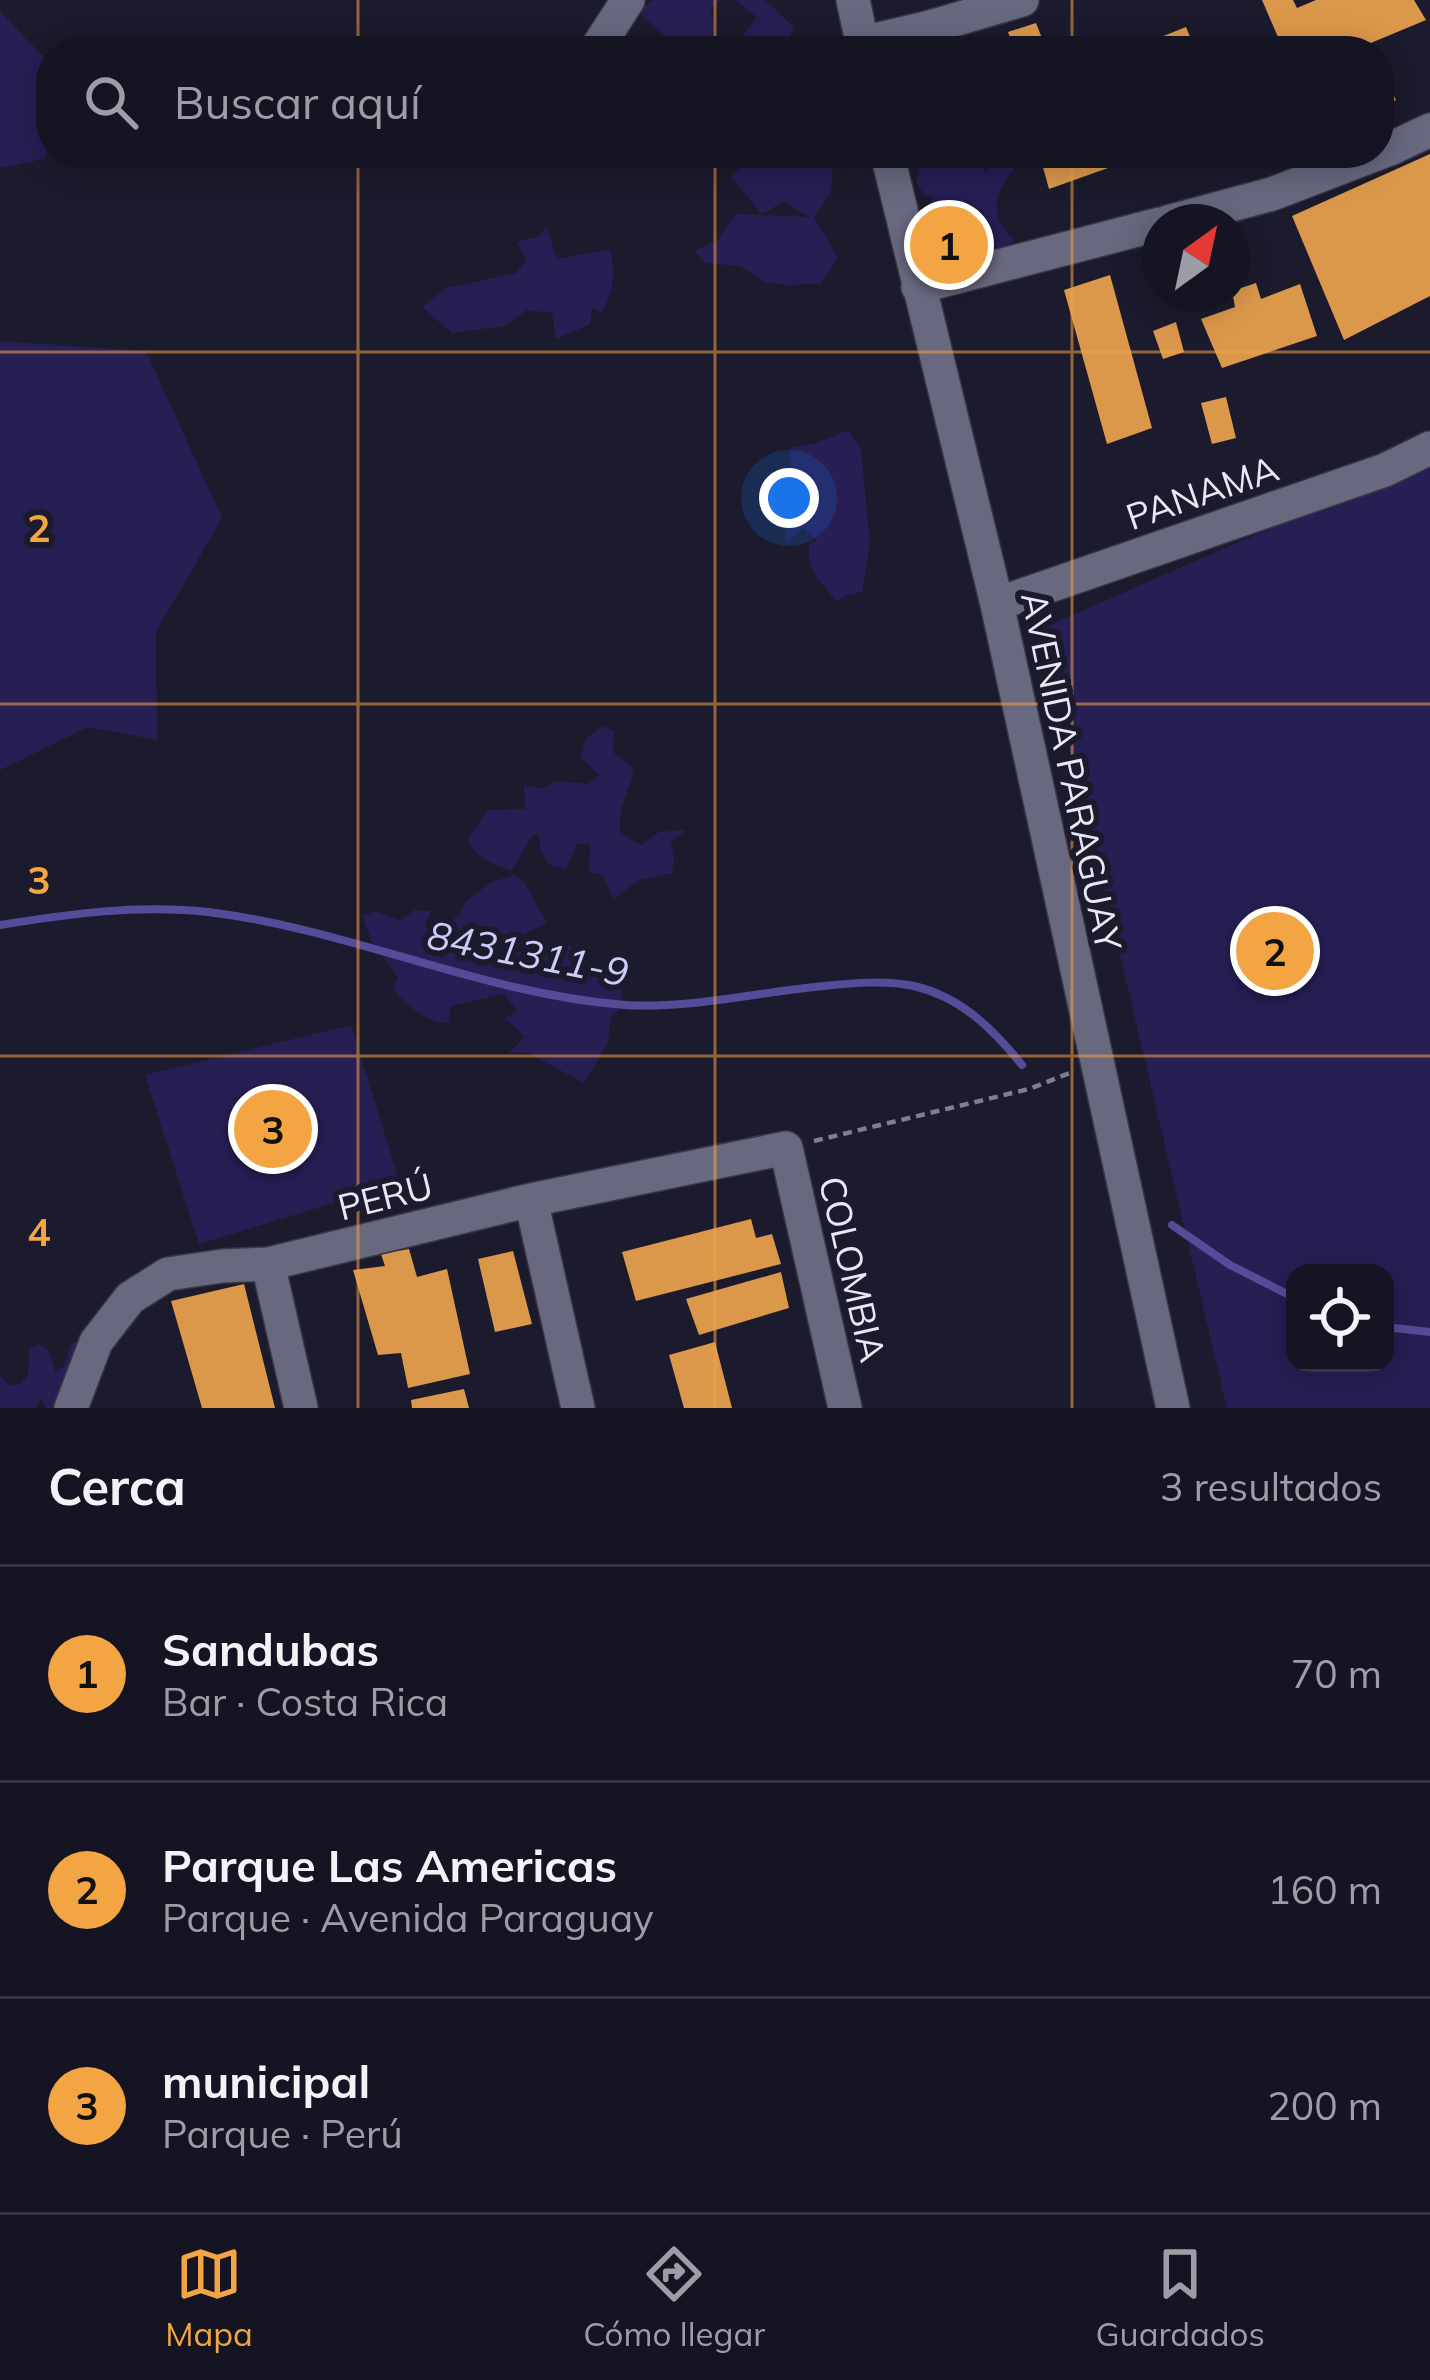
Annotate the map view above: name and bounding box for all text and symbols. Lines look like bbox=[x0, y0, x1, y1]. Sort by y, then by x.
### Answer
search box bbox=[36, 36, 1394, 168]
icon: search bbox=[78, 69, 144, 135]
text: Buscar aquí bbox=[174, 74, 421, 130]
pin: 1 bbox=[910, 200, 988, 290]
north arrow bbox=[1142, 204, 1250, 312]
street label: PANAMA bbox=[1120, 445, 1284, 539]
your location bbox=[759, 468, 819, 528]
text: 2 bbox=[27, 503, 51, 552]
street label: AVENIDA PARAGUAY bbox=[1012, 588, 1132, 956]
text: 3 bbox=[27, 855, 51, 904]
pin: 2 bbox=[1236, 906, 1314, 996]
water label: 8431311-9 bbox=[423, 909, 633, 997]
pin: 3 bbox=[234, 1084, 312, 1174]
street label: PERÚ bbox=[333, 1163, 437, 1229]
street label: COLOMBIA bbox=[810, 1172, 896, 1366]
text: 4 bbox=[27, 1207, 51, 1256]
map controls bbox=[1286, 1264, 1394, 1372]
button: locate bbox=[1286, 1264, 1394, 1372]
text: Cerca bbox=[48, 1454, 186, 1518]
text: 3 resultados bbox=[1160, 1462, 1382, 1511]
text: Sandubas bbox=[162, 1621, 379, 1677]
text: 1 bbox=[75, 1649, 99, 1698]
text: 70 m bbox=[1291, 1649, 1382, 1698]
text: Bar · Costa Rica bbox=[162, 1677, 448, 1726]
text: Parque Las Americas bbox=[162, 1837, 617, 1893]
text: 2 bbox=[75, 1865, 99, 1914]
text: 160 m bbox=[1267, 1865, 1382, 1914]
text: Parque · Avenida Paraguay bbox=[162, 1893, 654, 1942]
text: municipal bbox=[162, 2053, 370, 2109]
text: 3 bbox=[75, 2081, 99, 2130]
text: 200 m bbox=[1267, 2081, 1382, 2130]
text: Parque · Perú bbox=[162, 2109, 403, 2158]
tab: Mapa bbox=[165, 2241, 253, 2354]
tab: Cómo llegar bbox=[583, 2241, 765, 2354]
tab: Guardados bbox=[1095, 2241, 1265, 2354]

